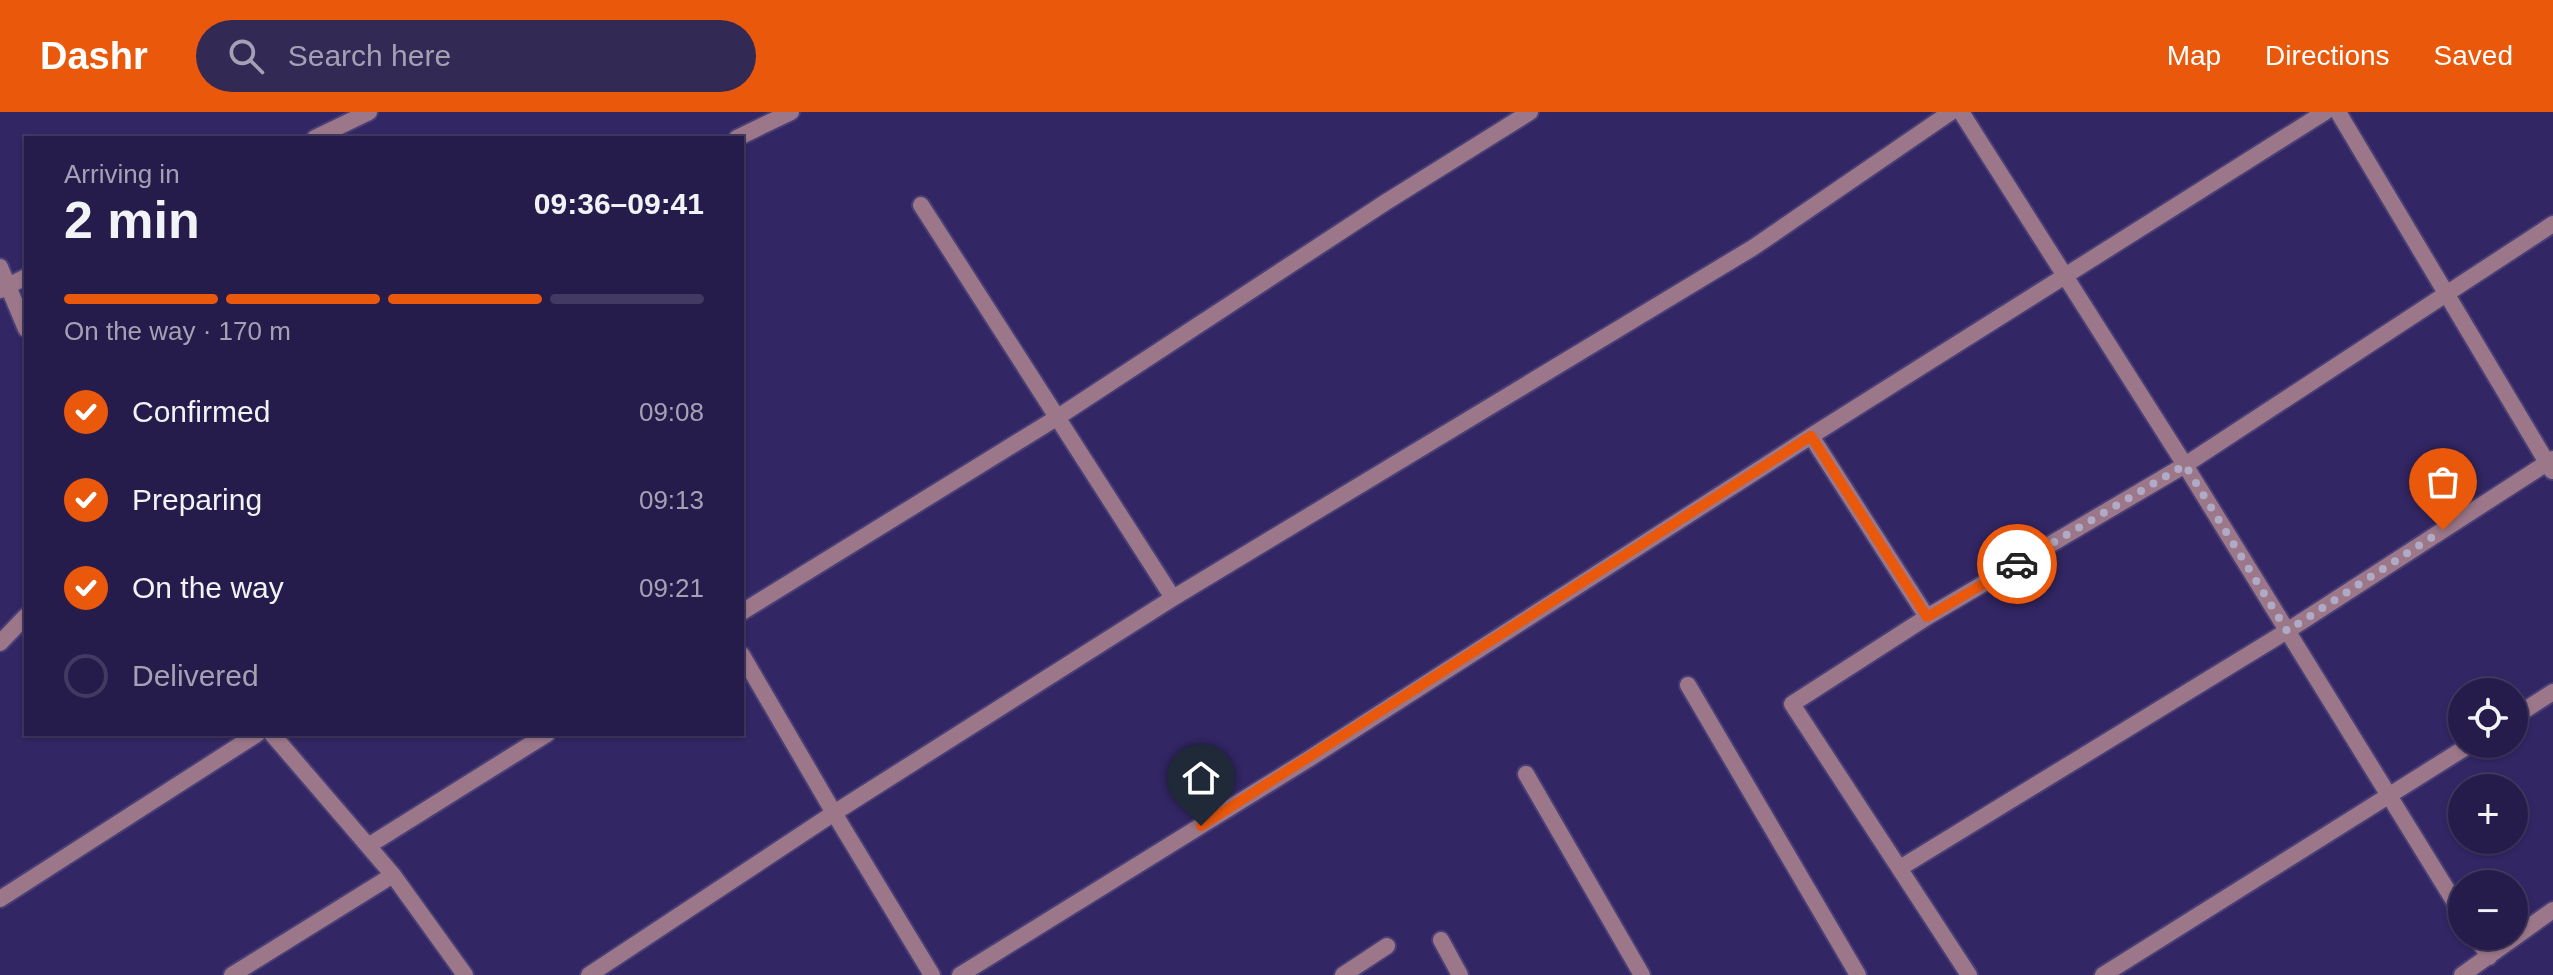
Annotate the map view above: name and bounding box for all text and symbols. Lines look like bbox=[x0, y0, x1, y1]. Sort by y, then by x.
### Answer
search box bbox=[196, 20, 756, 92]
icon: search bbox=[224, 34, 268, 78]
text: Dashr bbox=[40, 35, 148, 77]
text: Search here bbox=[288, 39, 451, 72]
text: Map bbox=[2167, 40, 2221, 71]
text: Directions bbox=[2265, 40, 2390, 71]
text: Saved bbox=[2434, 40, 2513, 71]
text: Arriving in bbox=[64, 159, 180, 189]
text: 09:36–09:41 bbox=[534, 187, 704, 220]
text: 2 min bbox=[64, 191, 200, 249]
text: On the way · 170 m bbox=[64, 316, 291, 346]
icon: check bbox=[64, 390, 108, 434]
text: Confirmed bbox=[132, 395, 270, 428]
text: 09:08 bbox=[639, 397, 704, 427]
pin bbox=[2409, 448, 2477, 530]
icon: bag bbox=[2421, 460, 2465, 504]
icon: check bbox=[64, 478, 108, 522]
text: Preparing bbox=[132, 483, 262, 516]
text: 09:13 bbox=[639, 485, 704, 515]
courier bbox=[1977, 524, 2057, 604]
icon: car bbox=[1995, 542, 2039, 586]
icon: check bbox=[64, 566, 108, 610]
text: On the way bbox=[132, 571, 284, 604]
text: 09:21 bbox=[639, 573, 704, 603]
text: Delivered bbox=[132, 659, 259, 692]
map controls bbox=[2448, 678, 2528, 950]
button: locate bbox=[2448, 678, 2528, 758]
pin bbox=[1167, 744, 1235, 826]
icon: home bbox=[1179, 756, 1223, 800]
button: + bbox=[2448, 774, 2528, 854]
button: − bbox=[2448, 870, 2528, 950]

